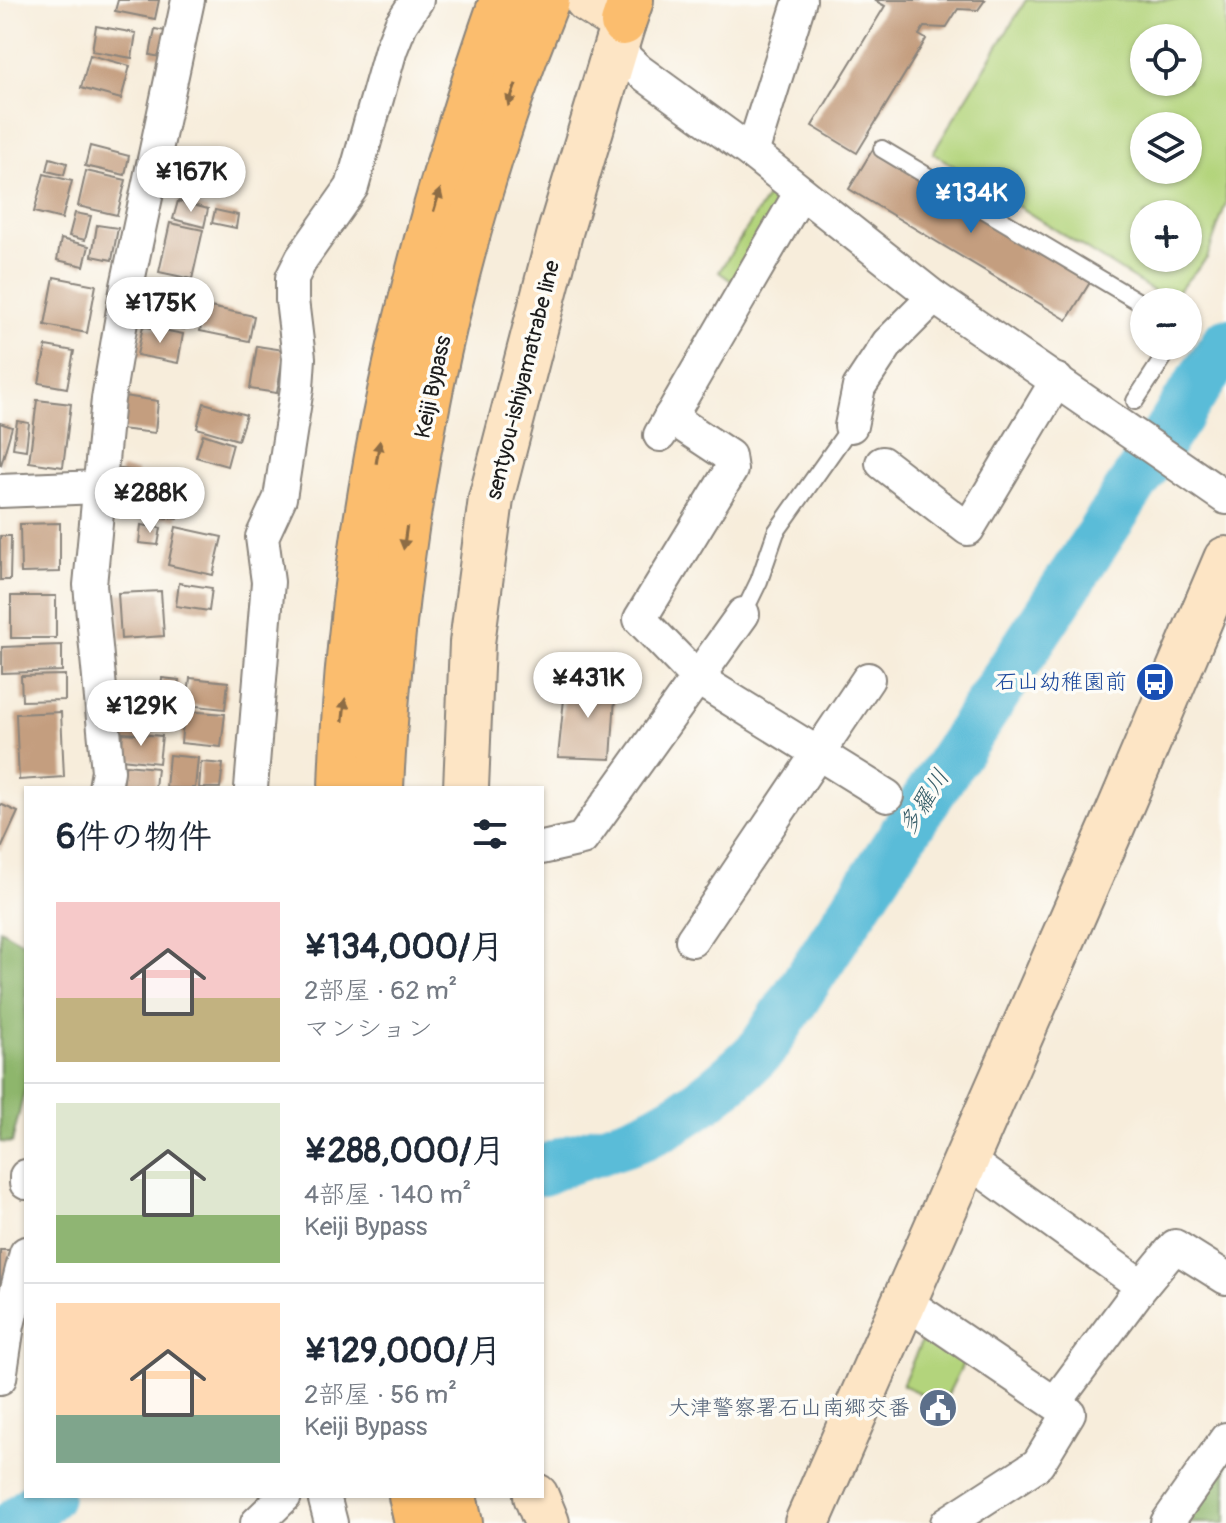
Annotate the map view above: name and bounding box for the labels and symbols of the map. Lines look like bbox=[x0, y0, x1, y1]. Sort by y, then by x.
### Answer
one-way arrow bbox=[505, 84, 517, 108]
pin: ¥167K bbox=[135, 146, 247, 214]
pin: ¥134K bbox=[915, 167, 1027, 235]
one-way arrow bbox=[431, 187, 444, 211]
street label: sentyou-ishiyamatrabe line bbox=[480, 257, 566, 503]
pin: ¥175K bbox=[104, 277, 216, 345]
street label: Keiji Bypass bbox=[408, 333, 458, 441]
one-way arrow bbox=[372, 440, 384, 465]
pin: ¥288K bbox=[94, 467, 206, 535]
one-way arrow bbox=[398, 526, 411, 551]
pin: ¥431K bbox=[532, 652, 644, 720]
bus stop icon: 石山幼稚園前 bbox=[1134, 661, 1176, 703]
place label: 石山幼稚園前 bbox=[995, 668, 1127, 696]
pin: ¥129K bbox=[85, 680, 197, 748]
one-way arrow bbox=[337, 697, 350, 722]
water label: 多羅川 bbox=[892, 764, 956, 840]
public building icon: 大津警察署石山南郷交番 bbox=[917, 1387, 959, 1429]
place label: 大津警察署石山南郷交番 bbox=[668, 1394, 910, 1422]

